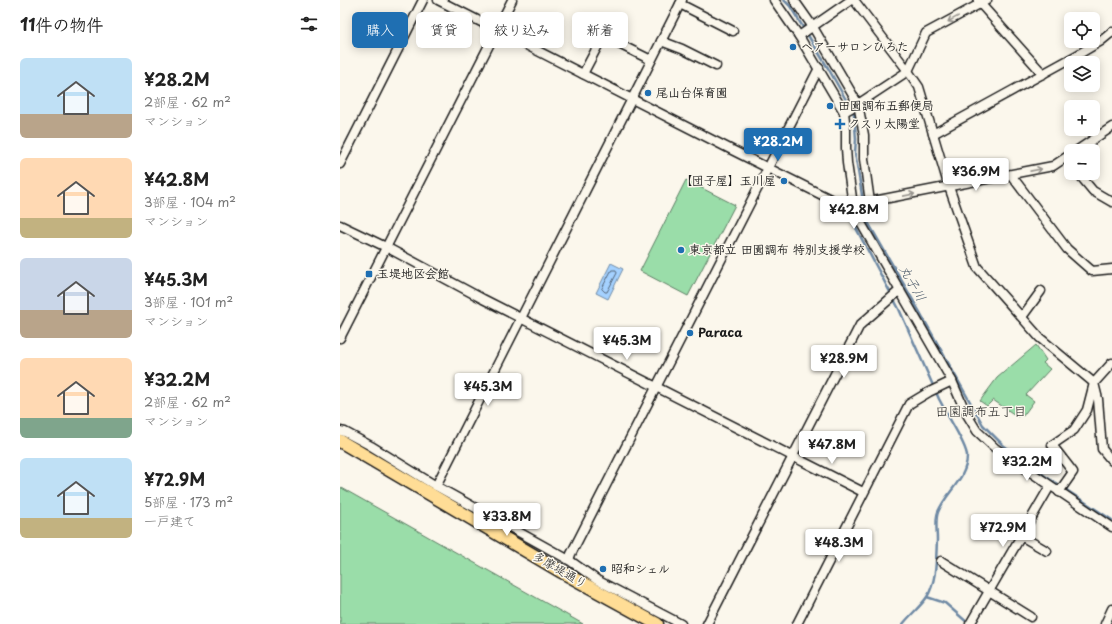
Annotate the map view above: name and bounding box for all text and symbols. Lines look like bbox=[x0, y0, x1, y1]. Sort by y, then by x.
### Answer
text: 11件の物件 bbox=[20, 11, 103, 37]
chip: 購入 bbox=[352, 12, 408, 48]
chip: 賃貸 bbox=[416, 12, 472, 48]
chip: 絞り込み bbox=[480, 12, 564, 48]
chip: 新着 bbox=[572, 12, 628, 48]
map controls bbox=[1064, 12, 1100, 180]
button: locate bbox=[1064, 12, 1100, 48]
icon: filters bbox=[298, 13, 320, 35]
one-way arrow bbox=[947, 15, 959, 23]
place label: ヘアーサロンひろた bbox=[801, 37, 909, 55]
marker: ヘアーサロンひろた bbox=[788, 42, 798, 52]
button: layers bbox=[1064, 56, 1100, 92]
text: ¥28.2M bbox=[144, 66, 210, 92]
icon: home bbox=[52, 74, 100, 122]
place label: 尾山台保育園 bbox=[656, 83, 728, 101]
marker: 尾山台保育園 bbox=[643, 88, 653, 98]
text: 2部屋 · 62 m² bbox=[144, 92, 231, 111]
place label: 田園調布五郵便局 bbox=[838, 96, 934, 114]
button: + bbox=[1064, 100, 1100, 136]
marker: 田園調布五郵便局 bbox=[825, 101, 835, 111]
text: マンション bbox=[144, 111, 208, 130]
place label: クスリ太陽堂 bbox=[848, 114, 920, 132]
marker: クスリ太陽堂 bbox=[835, 119, 845, 129]
pin: ¥28.2M bbox=[745, 128, 811, 162]
text: ¥28.2M bbox=[753, 131, 803, 150]
button: − bbox=[1064, 144, 1100, 180]
pin: ¥36.9M bbox=[943, 158, 1009, 192]
text: ¥36.9M bbox=[952, 161, 1000, 180]
one-way arrow bbox=[1029, 165, 1042, 173]
text: ¥42.8M bbox=[144, 166, 209, 192]
place label: 【団子屋】玉川屋 bbox=[680, 171, 776, 189]
icon: home bbox=[52, 174, 100, 222]
marker: 【団子屋】玉川屋 bbox=[779, 176, 789, 186]
one-way arrow bbox=[902, 190, 915, 198]
text: 3部屋 · 104 m² bbox=[144, 192, 236, 211]
pin: ¥42.8M bbox=[821, 196, 887, 230]
text: ¥42.8M bbox=[829, 199, 879, 218]
text: マンション bbox=[144, 211, 208, 230]
place label: 東京都立 田園調布 特別支援学校 bbox=[689, 240, 865, 258]
marker: 東京都立 田園調布 特別支援学校 bbox=[676, 245, 686, 255]
water label: 丸子川 bbox=[895, 261, 931, 304]
place label: 玉堤地区会館 bbox=[377, 264, 449, 282]
text: ¥45.3M bbox=[144, 266, 208, 292]
marker: 玉堤地区会館 bbox=[364, 269, 374, 279]
icon: home bbox=[52, 274, 100, 322]
text: 3部屋 · 101 m² bbox=[144, 292, 233, 311]
text: マンション bbox=[144, 311, 208, 330]
place label: Paraca bbox=[698, 323, 743, 341]
pin: ¥45.3M bbox=[594, 327, 660, 361]
marker: Paraca bbox=[685, 328, 695, 338]
text: ¥45.3M bbox=[603, 330, 651, 349]
pin: ¥28.9M bbox=[811, 345, 877, 379]
text: ¥28.9M bbox=[820, 348, 868, 367]
text: ¥32.2M bbox=[144, 366, 210, 392]
pin: ¥45.3M bbox=[455, 373, 521, 407]
icon: home bbox=[52, 374, 100, 422]
text: ¥45.3M bbox=[464, 376, 512, 395]
text: 2部屋 · 62 m² bbox=[144, 392, 231, 411]
district label: 田園調布五丁目 bbox=[935, 401, 1027, 420]
text: マンション bbox=[144, 411, 208, 430]
pin: ¥47.8M bbox=[799, 431, 865, 465]
text: ¥47.8M bbox=[808, 434, 856, 453]
pin: ¥32.2M bbox=[994, 448, 1060, 482]
text: ¥32.2M bbox=[1002, 451, 1052, 470]
text: ¥72.9M bbox=[144, 466, 205, 492]
icon: home bbox=[52, 474, 100, 522]
text: 5部屋 · 173 m² bbox=[144, 492, 233, 511]
pin: ¥33.8M bbox=[474, 503, 540, 537]
text: ¥33.8M bbox=[483, 506, 531, 525]
text: 一戸建て bbox=[144, 511, 196, 530]
pin: ¥72.9M bbox=[970, 514, 1036, 548]
text: ¥72.9M bbox=[980, 517, 1026, 536]
pin: ¥48.3M bbox=[806, 529, 872, 563]
text: ¥48.3M bbox=[814, 532, 864, 551]
street label: 多摩堤通り bbox=[530, 546, 591, 592]
place label: 昭和シェル bbox=[611, 559, 670, 577]
marker: 昭和シェル bbox=[598, 564, 608, 574]

